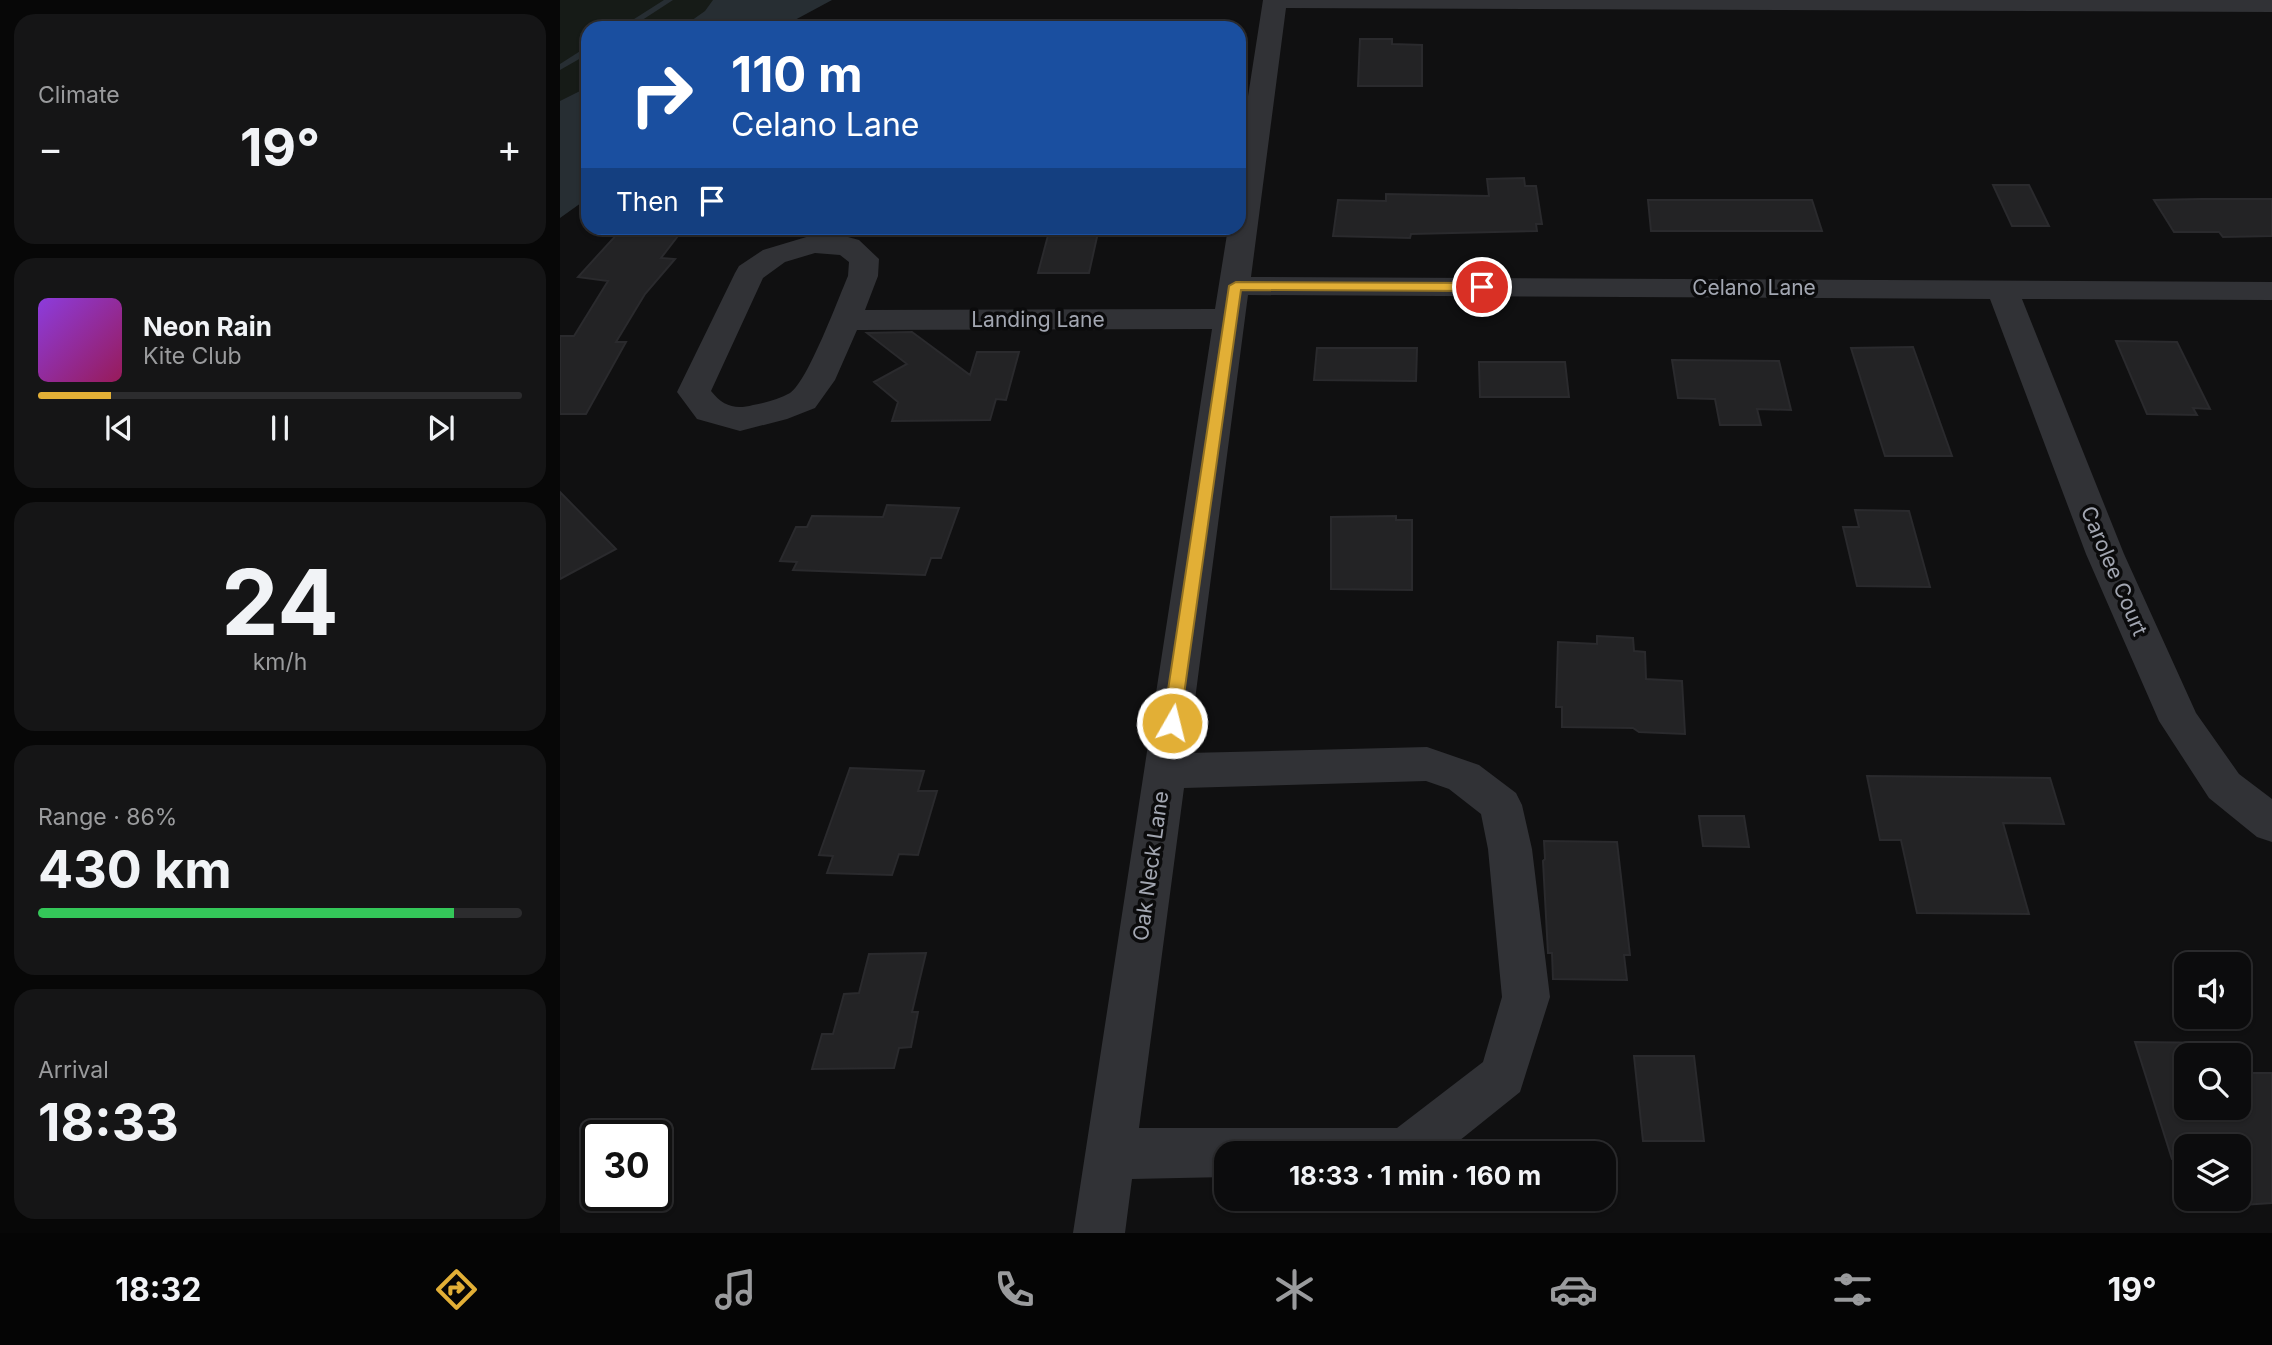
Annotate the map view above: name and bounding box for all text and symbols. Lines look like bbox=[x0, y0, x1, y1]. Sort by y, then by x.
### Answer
text: 110 m bbox=[731, 45, 863, 104]
icon: right bbox=[616, 49, 707, 140]
text: Climate bbox=[38, 81, 120, 109]
text: Celano Lane bbox=[731, 105, 919, 144]
text: 19° bbox=[240, 116, 320, 179]
text: − bbox=[38, 125, 63, 171]
text: + bbox=[497, 125, 522, 171]
icon: arrive bbox=[693, 182, 731, 220]
text: Then bbox=[616, 186, 679, 217]
pin bbox=[1452, 257, 1512, 317]
icon: arrive bbox=[1463, 268, 1501, 306]
street label: Celano Lane bbox=[1692, 275, 1816, 300]
street label: Landing Lane bbox=[971, 307, 1105, 332]
text: Neon Rain bbox=[143, 311, 272, 342]
text: Kite Club bbox=[143, 342, 242, 370]
icon: previous bbox=[100, 409, 138, 447]
icon: pause bbox=[261, 409, 299, 447]
icon: next bbox=[422, 409, 460, 447]
street label: Carolee Court bbox=[2076, 502, 2153, 639]
text: 24 bbox=[221, 547, 339, 657]
text: km/h bbox=[253, 648, 307, 676]
position arrow bbox=[1135, 686, 1209, 760]
street label: Oak Neck Lane bbox=[1128, 789, 1173, 942]
text: Range · 86% bbox=[38, 803, 177, 831]
text: 430 km bbox=[38, 838, 232, 901]
map controls bbox=[2174, 952, 2251, 1211]
button: sound bbox=[2174, 952, 2251, 1029]
button: search bbox=[2174, 1043, 2251, 1120]
text: Arrival bbox=[38, 1056, 109, 1084]
text: 18:33 bbox=[38, 1091, 179, 1154]
speed limit sign: 30 bbox=[581, 1120, 672, 1211]
button: layers bbox=[2174, 1134, 2251, 1211]
text: 18:33 · 1 min · 160 m bbox=[1289, 1160, 1541, 1191]
icon: directions bbox=[432, 1265, 481, 1314]
icon: music bbox=[711, 1265, 760, 1314]
icon: phone bbox=[990, 1265, 1039, 1314]
icon: climate bbox=[1270, 1265, 1319, 1314]
icon: car bbox=[1549, 1265, 1598, 1314]
icon: filters bbox=[1828, 1265, 1877, 1314]
text: 18:32 bbox=[115, 1270, 201, 1309]
text: 19° bbox=[2107, 1270, 2157, 1309]

